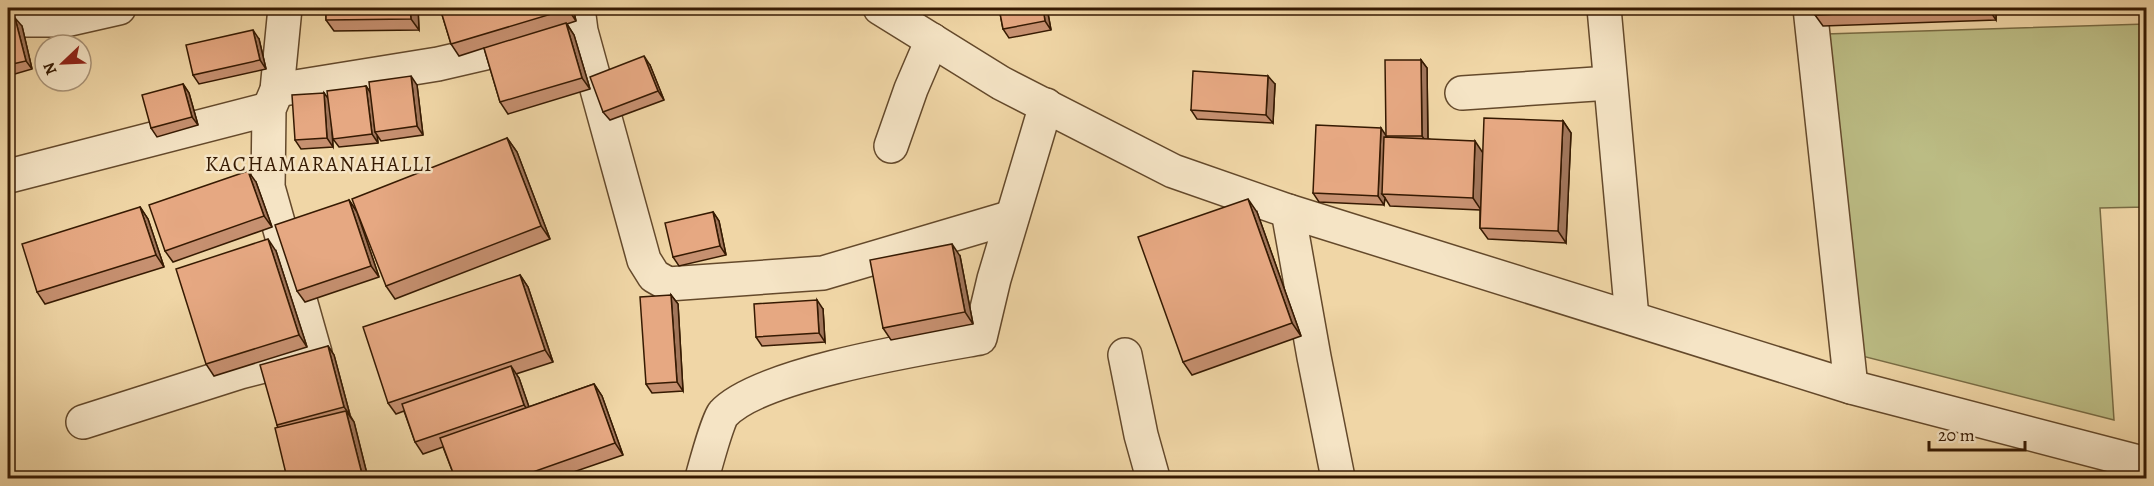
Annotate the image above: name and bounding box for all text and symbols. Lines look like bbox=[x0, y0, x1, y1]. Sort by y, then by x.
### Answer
north arrow bbox=[33, 33, 93, 93]
text: N bbox=[38, 58, 63, 78]
district label: KACHAMARANAHALLI bbox=[205, 150, 433, 178]
scale bar bbox=[1929, 414, 2025, 452]
text: 20 m bbox=[1938, 423, 1975, 447]

